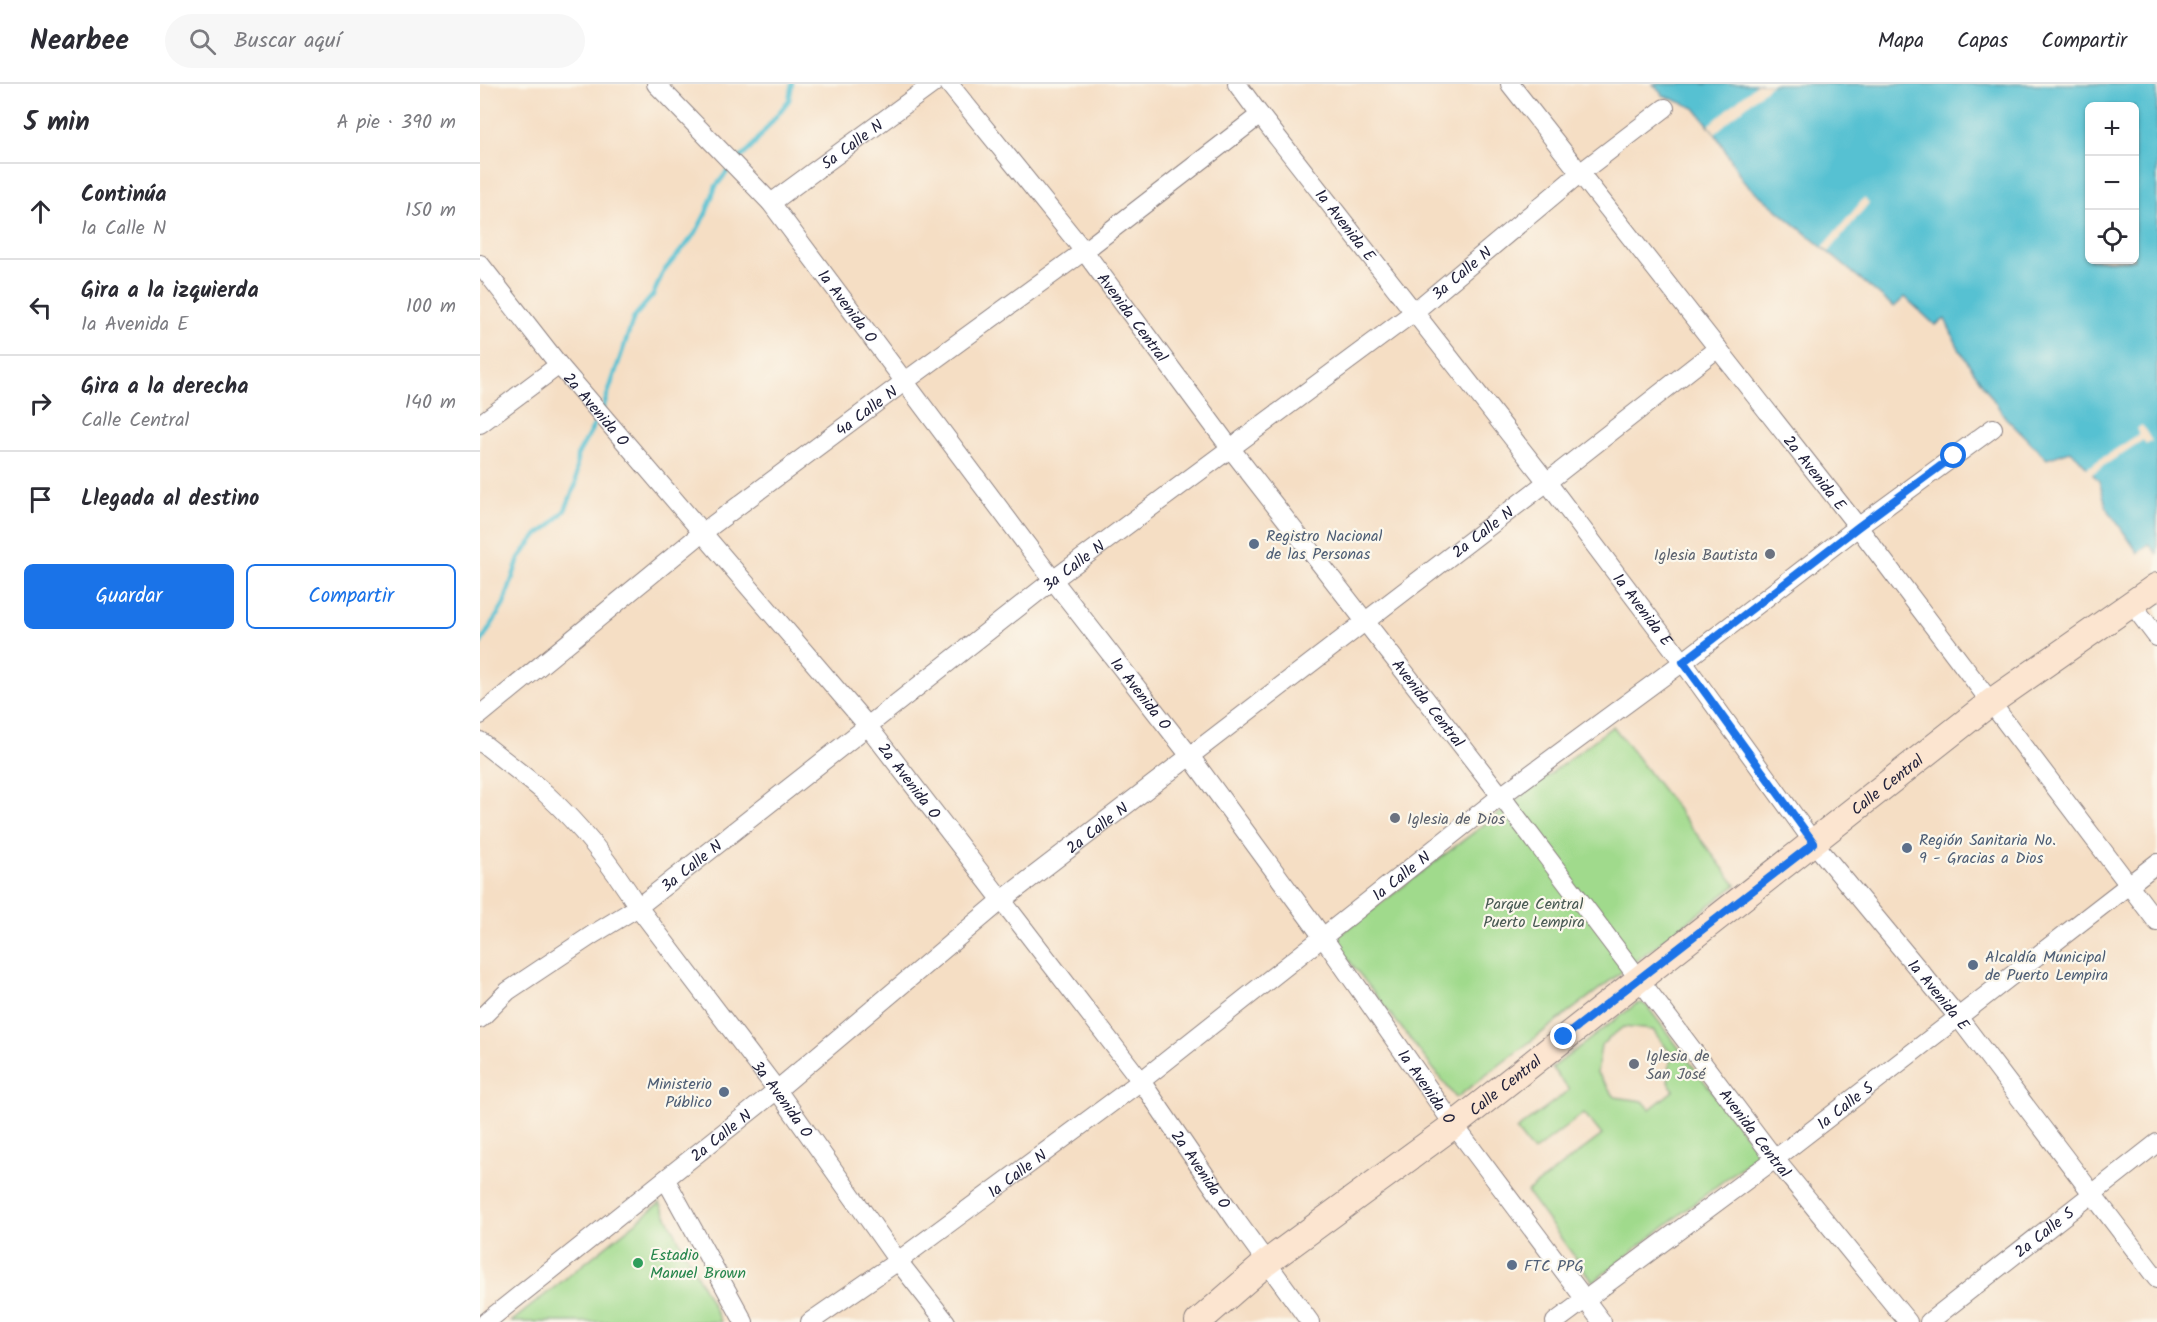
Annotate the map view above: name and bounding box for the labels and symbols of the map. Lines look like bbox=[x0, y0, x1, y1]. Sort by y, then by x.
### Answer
street label: 5a Calle N bbox=[816, 114, 889, 176]
street label: 1a Avenida E bbox=[1308, 184, 1382, 268]
street label: 3a Calle N bbox=[1426, 241, 1498, 306]
street label: 1a Avenida O bbox=[811, 265, 883, 349]
street label: Avenida Central bbox=[1090, 268, 1174, 368]
street label: 2a Avenida O bbox=[556, 367, 635, 453]
street label: 4a Calle N bbox=[831, 380, 904, 443]
street label: 2a Avenida E bbox=[1776, 430, 1852, 517]
route start bbox=[1940, 442, 1966, 468]
street label: 2a Calle N bbox=[1447, 501, 1520, 565]
place label: Registro Nacional de las Personas bbox=[1266, 524, 1382, 567]
street label: 3a Calle N bbox=[1038, 534, 1111, 598]
marker: Registro Nacional de las Personas bbox=[1247, 537, 1261, 551]
place label: Iglesia Bautista bbox=[1654, 543, 1758, 568]
marker: Iglesia Bautista bbox=[1763, 547, 1777, 561]
street label: 1a Avenida E bbox=[1606, 568, 1678, 653]
street label: 1a Avenida O bbox=[1104, 652, 1177, 736]
street label: Avenida Central bbox=[1385, 654, 1470, 753]
street label: 2a Avenida O bbox=[871, 738, 946, 825]
street label: Calle Central bbox=[1846, 749, 1929, 822]
street label: 2a Calle N bbox=[1061, 797, 1134, 861]
place label: Iglesia de Dios bbox=[1407, 807, 1505, 832]
marker: Iglesia de Dios bbox=[1388, 811, 1402, 825]
place label: Región Sanitaria No. 9 - Gracias a Dios bbox=[1919, 828, 2056, 871]
street label: 3a Calle N bbox=[656, 834, 728, 899]
marker: Región Sanitaria No. 9 - Gracias a Dios bbox=[1900, 841, 1914, 855]
street label: 1a Calle N bbox=[1367, 845, 1437, 907]
park label: Parque Central Puerto Lempira bbox=[1483, 892, 1585, 935]
place label: Alcaldía Municipal de Puerto Lempira bbox=[1985, 945, 2108, 988]
street label: 1a Avenida E bbox=[1901, 954, 1975, 1037]
marker: Alcaldía Municipal de Puerto Lempira bbox=[1966, 958, 1980, 972]
route end bbox=[1550, 1023, 1576, 1049]
place label: Iglesia de San José bbox=[1646, 1044, 1709, 1087]
street label: 1a Avenida O bbox=[1391, 1045, 1461, 1130]
street label: Calle Central bbox=[1464, 1049, 1548, 1123]
street label: 3a Avenida O bbox=[745, 1055, 818, 1144]
marker: Iglesia de San José bbox=[1627, 1057, 1641, 1071]
place label: Ministerio Público bbox=[647, 1072, 712, 1115]
street label: 1a Calle S bbox=[1812, 1076, 1880, 1136]
street label: Avenida Central bbox=[1712, 1084, 1796, 1184]
marker: Ministerio Público bbox=[717, 1085, 731, 1099]
street label: 2a Calle N bbox=[685, 1104, 758, 1169]
street label: 2a Avenida O bbox=[1164, 1125, 1236, 1215]
street label: 1a Calle N bbox=[983, 1144, 1053, 1205]
street label: 2a Calle S bbox=[2009, 1201, 2081, 1265]
place label: Estadio Manuel Brown bbox=[650, 1243, 746, 1286]
place label: FTC PPG bbox=[1524, 1254, 1584, 1279]
marker: Estadio Manuel Brown bbox=[631, 1256, 645, 1270]
marker: FTC PPG bbox=[1505, 1258, 1519, 1272]

